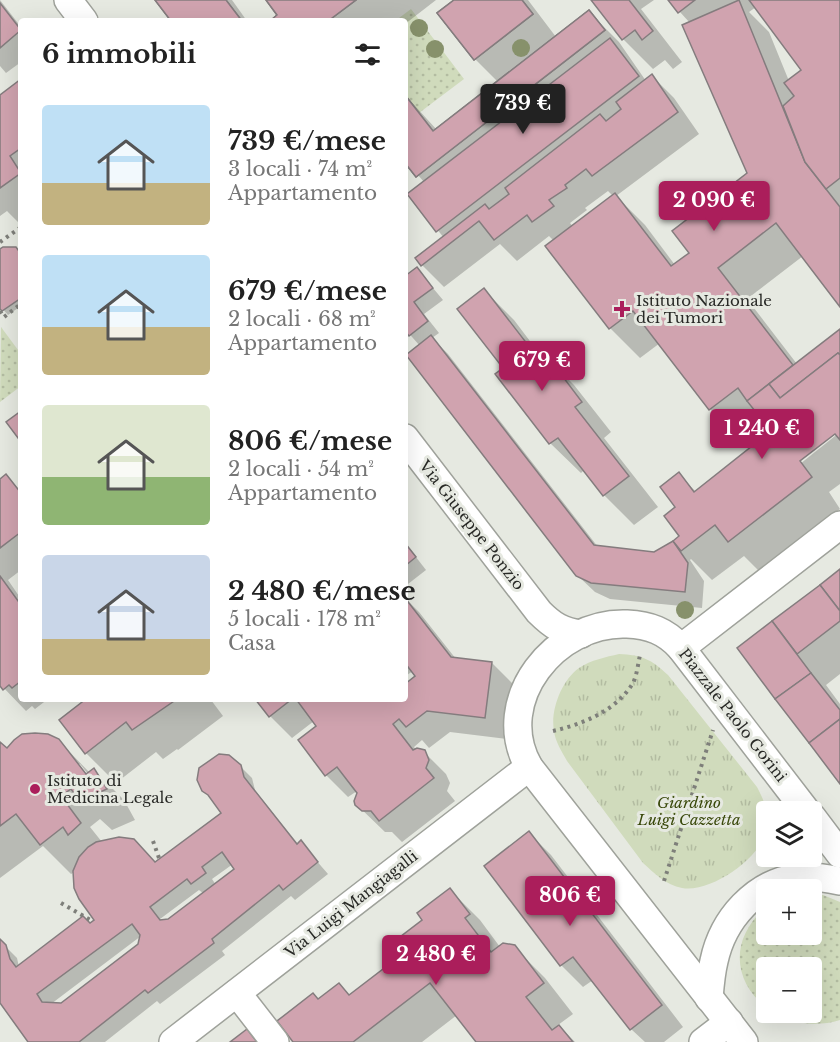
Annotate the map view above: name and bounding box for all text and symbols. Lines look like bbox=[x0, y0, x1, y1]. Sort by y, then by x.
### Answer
text: 6 immobili bbox=[42, 38, 196, 70]
icon: filters bbox=[351, 38, 384, 71]
pin: 739 € bbox=[481, 84, 565, 135]
text: 739 € bbox=[494, 91, 552, 115]
text: 739 €/mese bbox=[228, 125, 386, 157]
icon: home bbox=[90, 129, 162, 201]
text: 3 locali · 74 m² bbox=[228, 157, 372, 181]
text: Appartamento bbox=[228, 181, 377, 205]
pin: 2 090 € bbox=[659, 181, 769, 232]
text: 2 090 € bbox=[673, 188, 755, 212]
text: 679 €/mese bbox=[228, 275, 387, 307]
icon: home bbox=[90, 279, 162, 351]
place label: Istituto Nazionale dei Tumori bbox=[636, 291, 772, 327]
marker: Istituto Nazionale dei Tumori bbox=[613, 300, 631, 318]
text: 2 locali · 68 m² bbox=[228, 307, 376, 331]
text: Appartamento bbox=[228, 331, 377, 355]
pin: 679 € bbox=[500, 341, 584, 392]
text: 679 € bbox=[513, 348, 571, 372]
pin: 1 240 € bbox=[707, 409, 817, 460]
text: 1 240 € bbox=[724, 416, 800, 440]
text: 806 €/mese bbox=[228, 425, 392, 457]
icon: home bbox=[90, 429, 162, 501]
street label: Via Giuseppe Ponzio bbox=[415, 456, 529, 594]
text: 2 locali · 54 m² bbox=[228, 457, 374, 481]
text: Appartamento bbox=[228, 481, 377, 505]
text: 2 480 €/mese bbox=[228, 575, 416, 607]
icon: home bbox=[90, 579, 162, 651]
text: 5 locali · 178 m² bbox=[228, 607, 381, 631]
text: Casa bbox=[228, 631, 275, 655]
street label: Piazzale Paolo Gorini bbox=[675, 644, 791, 786]
place label: Istituto di Medicina Legale bbox=[47, 771, 173, 807]
marker: Istituto di Medicina Legale bbox=[28, 782, 42, 796]
park label: Giardino Luigi Cazzetta bbox=[637, 793, 740, 829]
map controls bbox=[756, 801, 822, 1023]
button: layers bbox=[756, 801, 822, 867]
street label: Via Luigi Mangiagalli bbox=[280, 846, 421, 962]
pin: 806 € bbox=[528, 876, 612, 927]
button: + bbox=[756, 879, 822, 945]
text: 806 € bbox=[539, 883, 601, 907]
pin: 2 480 € bbox=[381, 935, 491, 986]
text: 2 480 € bbox=[396, 942, 476, 966]
button: − bbox=[756, 957, 822, 1023]

